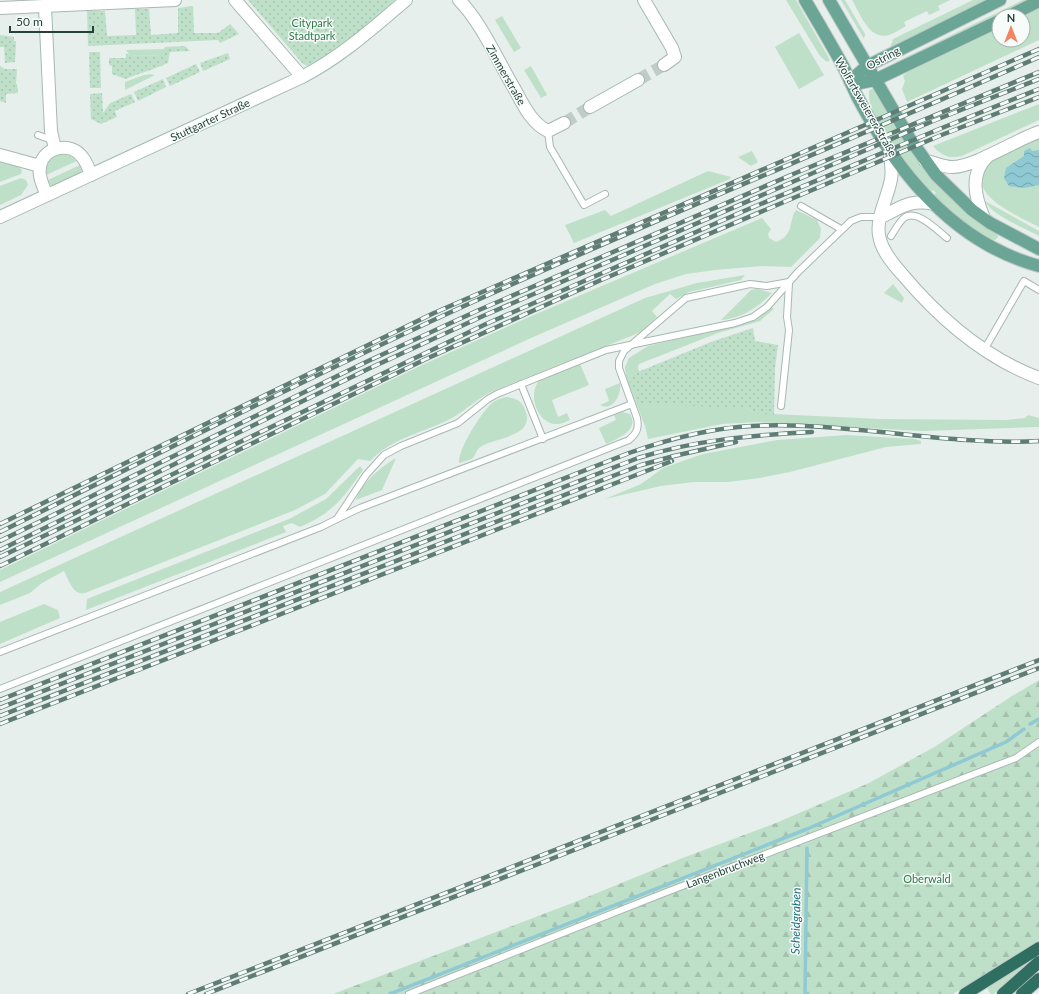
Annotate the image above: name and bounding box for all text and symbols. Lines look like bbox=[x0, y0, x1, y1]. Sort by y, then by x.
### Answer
scale bar bbox=[10, 8, 93, 34]
north arrow bbox=[991, 8, 1031, 48]
text: N bbox=[1007, 11, 1015, 24]
text: 50 m bbox=[16, 14, 43, 29]
park label: Citypark Stadtpark bbox=[289, 16, 336, 42]
street label: Zimmerstraße bbox=[484, 42, 529, 107]
street label: Ostring bbox=[864, 43, 902, 72]
street label: Wolfartsweierer Straße bbox=[833, 55, 900, 159]
street label: Stuttgarter Straße bbox=[168, 95, 252, 144]
street label: Langenbruchweg bbox=[684, 849, 766, 890]
park label: Oberwald bbox=[903, 872, 951, 885]
water label: Scheidgraben bbox=[787, 887, 804, 955]

